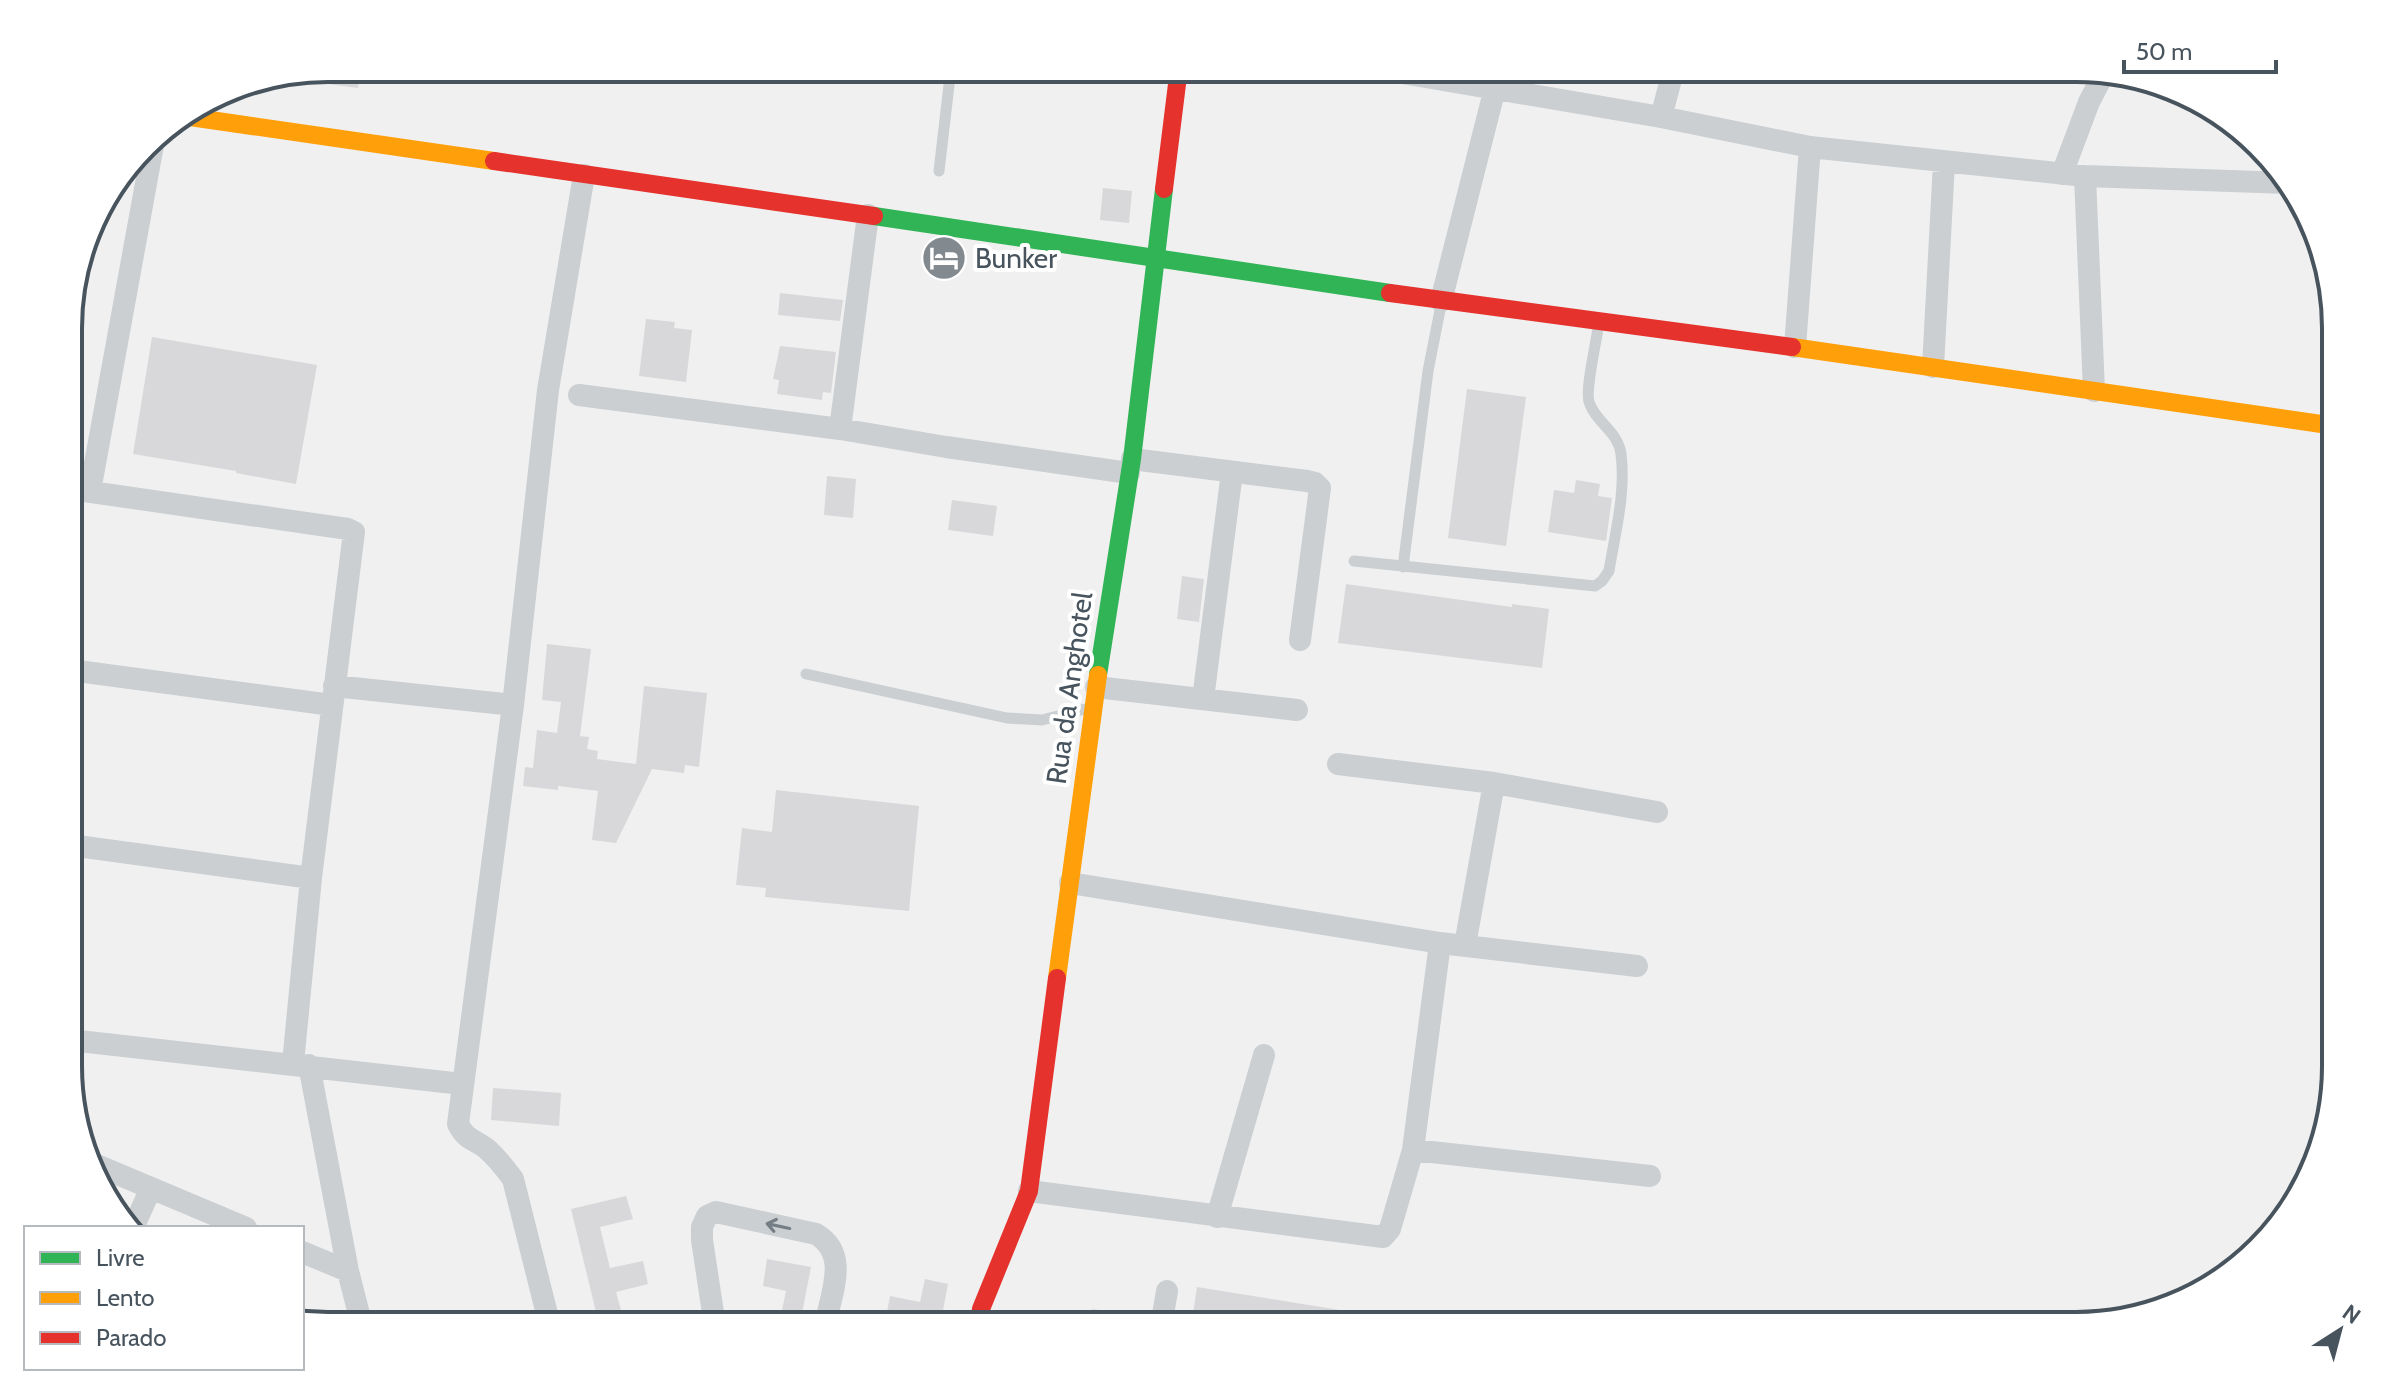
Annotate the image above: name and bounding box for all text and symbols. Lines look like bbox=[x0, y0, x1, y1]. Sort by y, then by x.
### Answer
scale bar bbox=[2124, 24, 2276, 74]
text: 50 m bbox=[2136, 37, 2192, 66]
hotel icon: Bunker bbox=[920, 234, 968, 282]
place label: Bunker bbox=[975, 241, 1057, 275]
street label: Rua da Anghotel bbox=[1039, 589, 1099, 786]
one-way arrow bbox=[765, 1218, 791, 1233]
legend bbox=[24, 1226, 304, 1370]
text: Livre bbox=[96, 1243, 144, 1272]
text: Lento bbox=[96, 1283, 155, 1312]
north arrow bbox=[2300, 1290, 2380, 1370]
text: N bbox=[2337, 1299, 2366, 1330]
text: Parado bbox=[96, 1323, 166, 1352]

